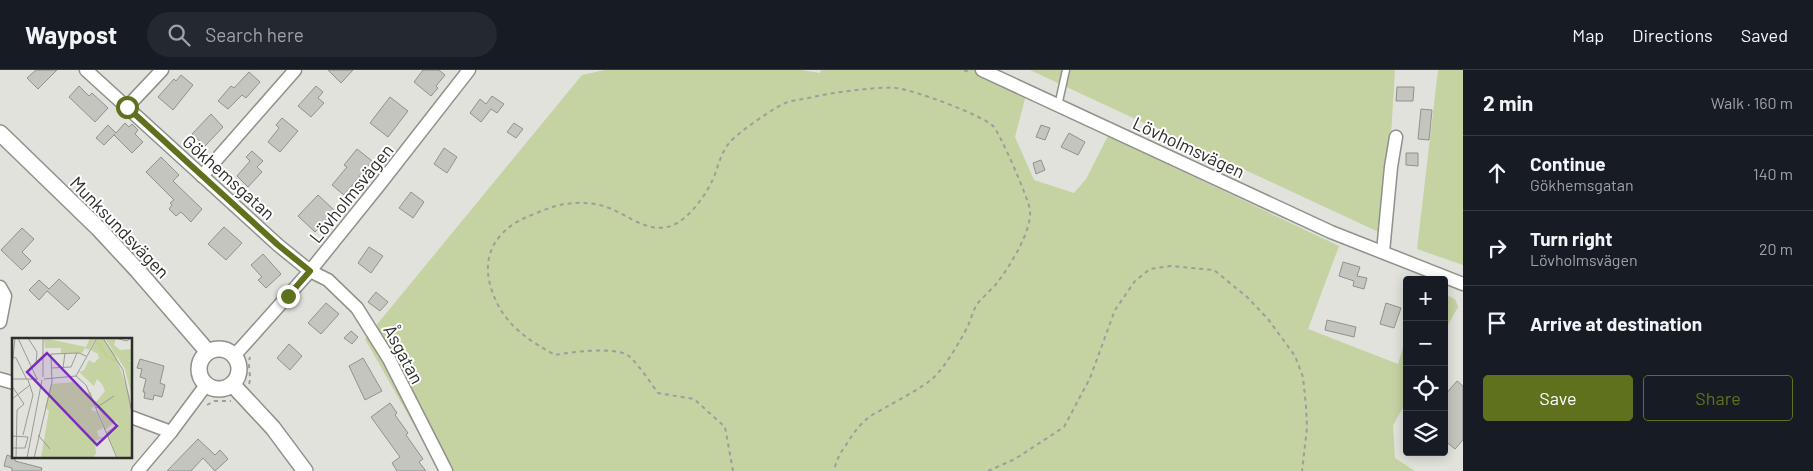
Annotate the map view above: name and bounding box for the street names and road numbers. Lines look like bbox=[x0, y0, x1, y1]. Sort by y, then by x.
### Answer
street label: Lövholmsvägen bbox=[1130, 111, 1248, 183]
street label: Gökhemsgatan bbox=[178, 130, 280, 224]
street label: Lövholmsvägen bbox=[304, 139, 398, 247]
street label: Munksundsvägen bbox=[66, 171, 174, 283]
street label: Åsgatan bbox=[379, 321, 429, 387]

